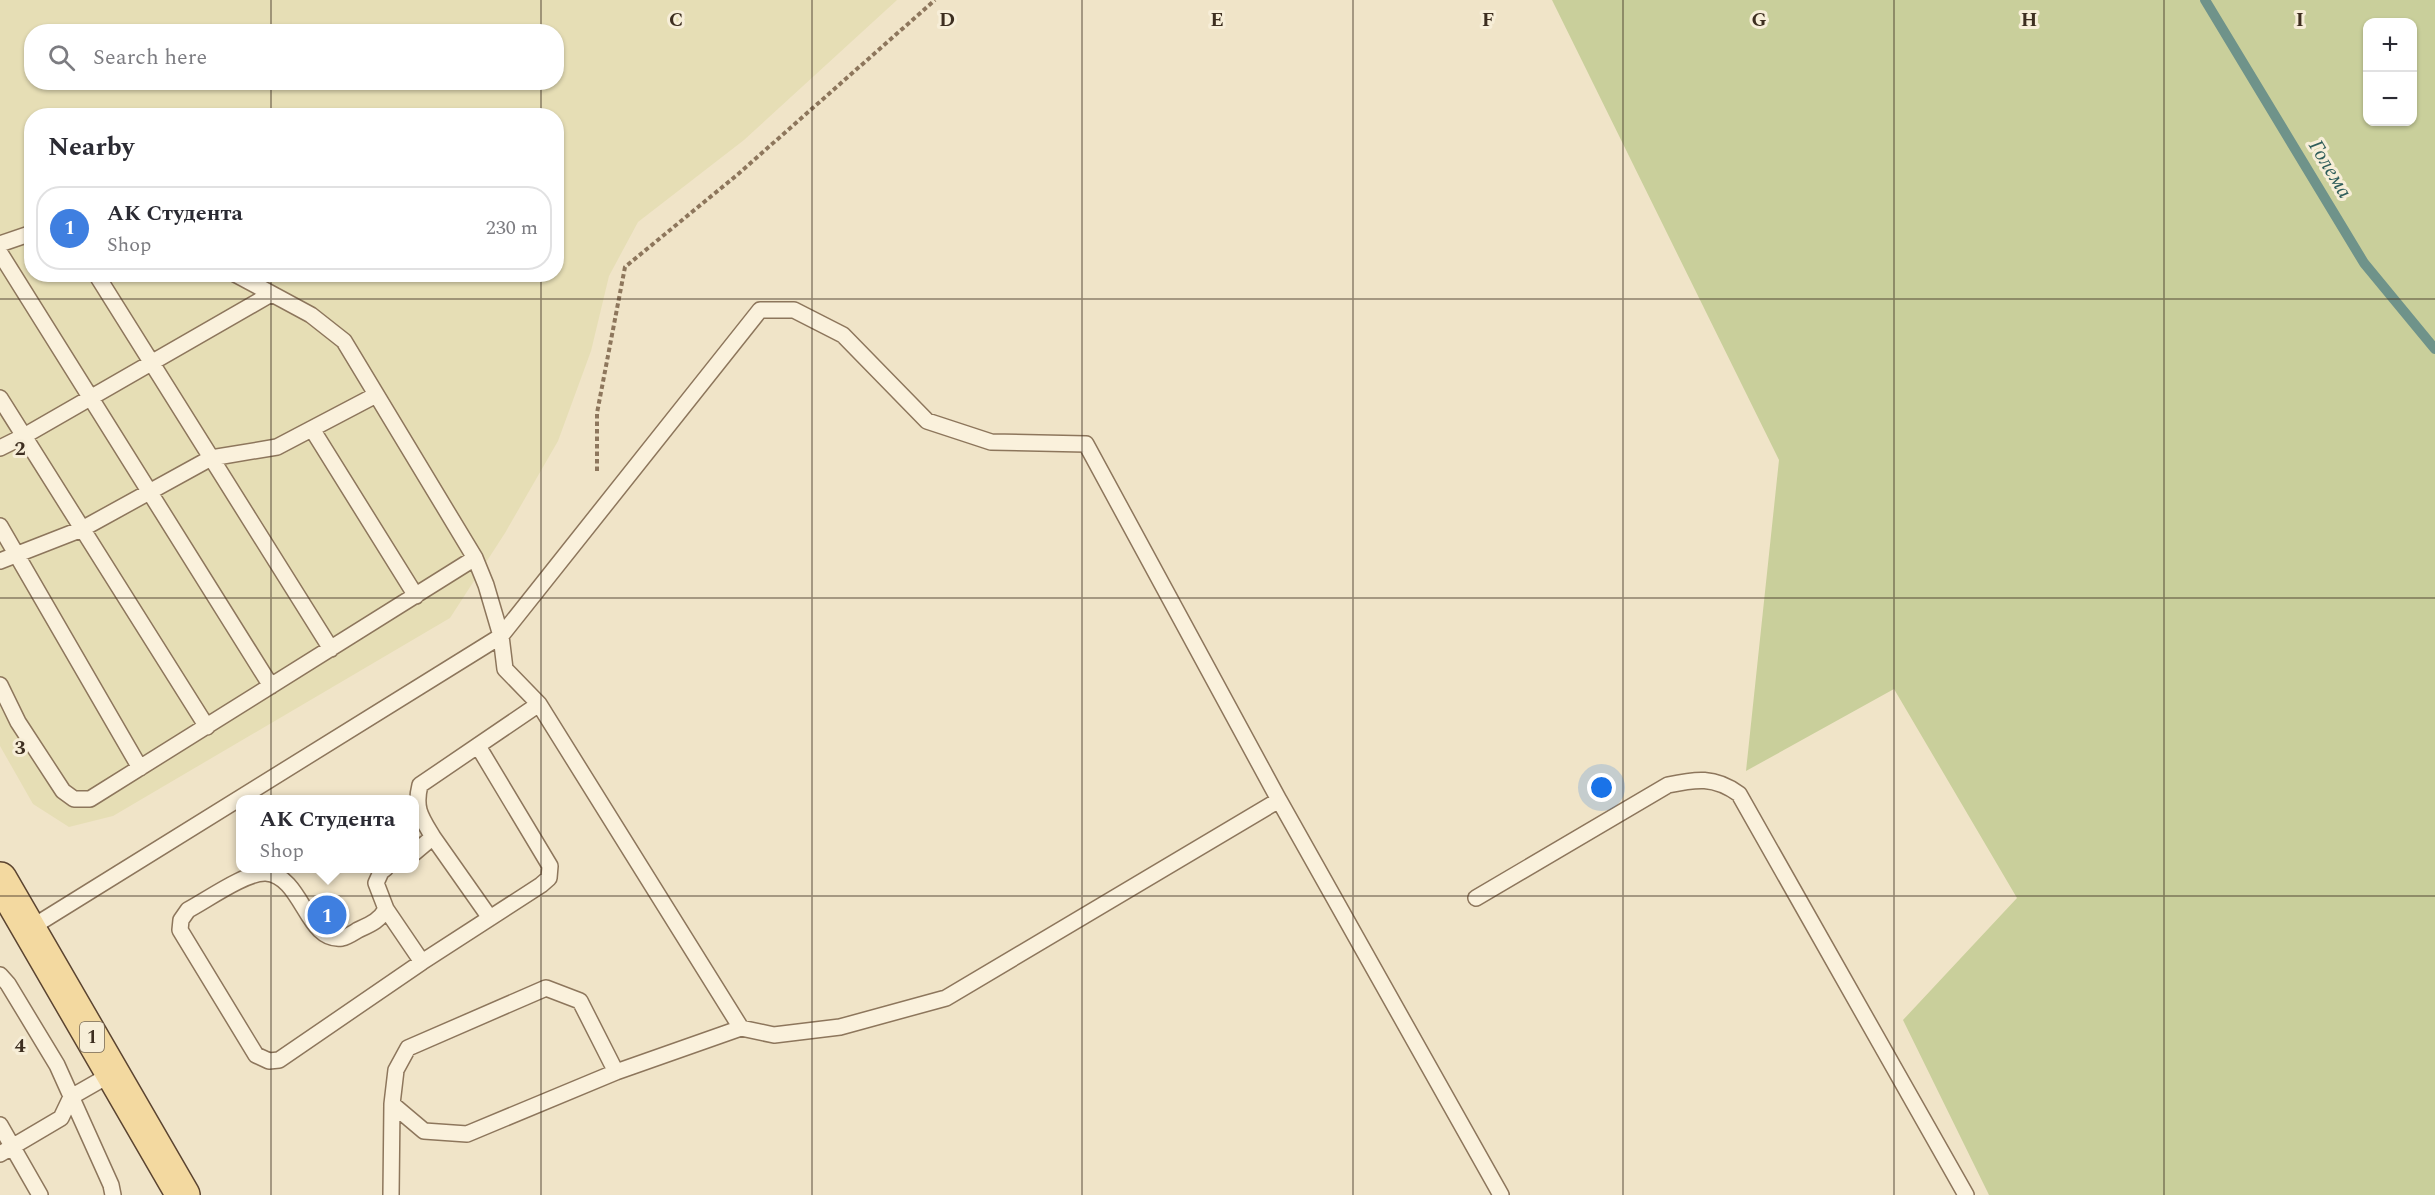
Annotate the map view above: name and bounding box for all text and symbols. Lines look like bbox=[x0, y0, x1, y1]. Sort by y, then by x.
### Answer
text: C bbox=[669, 5, 683, 35]
text: D bbox=[939, 5, 955, 35]
text: E bbox=[1210, 5, 1224, 35]
text: F bbox=[1482, 5, 1494, 35]
text: G bbox=[1751, 5, 1767, 35]
text: H bbox=[2021, 5, 2037, 35]
text: I bbox=[2296, 5, 2304, 35]
map controls bbox=[2363, 18, 2417, 126]
button: + bbox=[2363, 18, 2417, 72]
search box bbox=[24, 24, 564, 90]
icon: search bbox=[45, 41, 78, 74]
text: Search here bbox=[93, 41, 207, 74]
button: − bbox=[2363, 72, 2417, 126]
text: Nearby bbox=[48, 127, 134, 167]
water label: Голема bbox=[2300, 133, 2360, 205]
text: АК Студента bbox=[107, 197, 243, 230]
text: 1 bbox=[64, 213, 75, 243]
text: 230 m bbox=[486, 213, 538, 243]
text: Shop bbox=[107, 230, 151, 260]
text: 2 bbox=[14, 434, 26, 464]
text: 3 bbox=[14, 733, 26, 763]
your location bbox=[1587, 773, 1616, 802]
popup bbox=[236, 795, 419, 873]
text: АК Студента bbox=[260, 803, 395, 836]
text: Shop bbox=[260, 836, 304, 866]
pin: 1 bbox=[308, 892, 346, 938]
road number: 1 bbox=[80, 1022, 104, 1052]
text: 4 bbox=[14, 1031, 26, 1061]

